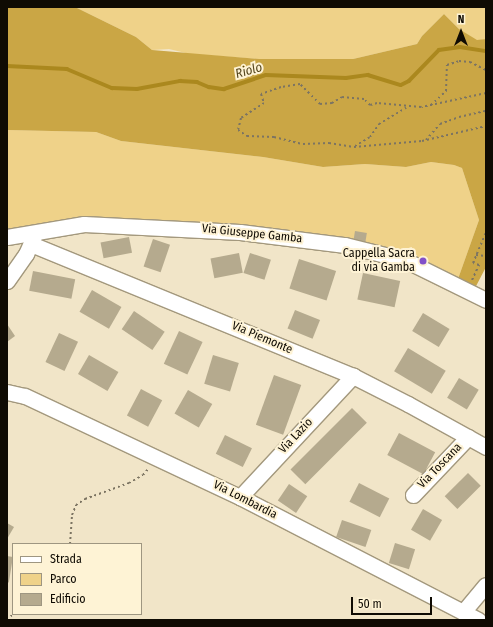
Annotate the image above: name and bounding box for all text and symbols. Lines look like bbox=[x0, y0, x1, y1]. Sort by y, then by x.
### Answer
north arrow bbox=[441, 12, 481, 52]
text: N bbox=[458, 13, 464, 26]
water label: Riolo bbox=[234, 60, 264, 82]
street label: Via Giuseppe Gamba bbox=[201, 222, 303, 246]
place label: Cappella Sacra di via Gamba bbox=[343, 247, 415, 275]
marker: Cappella Sacra di via Gamba bbox=[418, 256, 428, 266]
street label: Via Piemonte bbox=[229, 319, 295, 357]
street label: Via Lazio bbox=[276, 415, 316, 457]
street label: Via Toscana bbox=[415, 440, 465, 492]
street label: Via Lombardia bbox=[211, 478, 279, 522]
legend bbox=[12, 543, 142, 615]
text: Strada bbox=[50, 552, 82, 566]
text: Parco bbox=[50, 572, 77, 586]
scale bar bbox=[353, 589, 434, 615]
text: Edificio bbox=[50, 592, 86, 606]
text: 50 m bbox=[358, 597, 382, 611]

